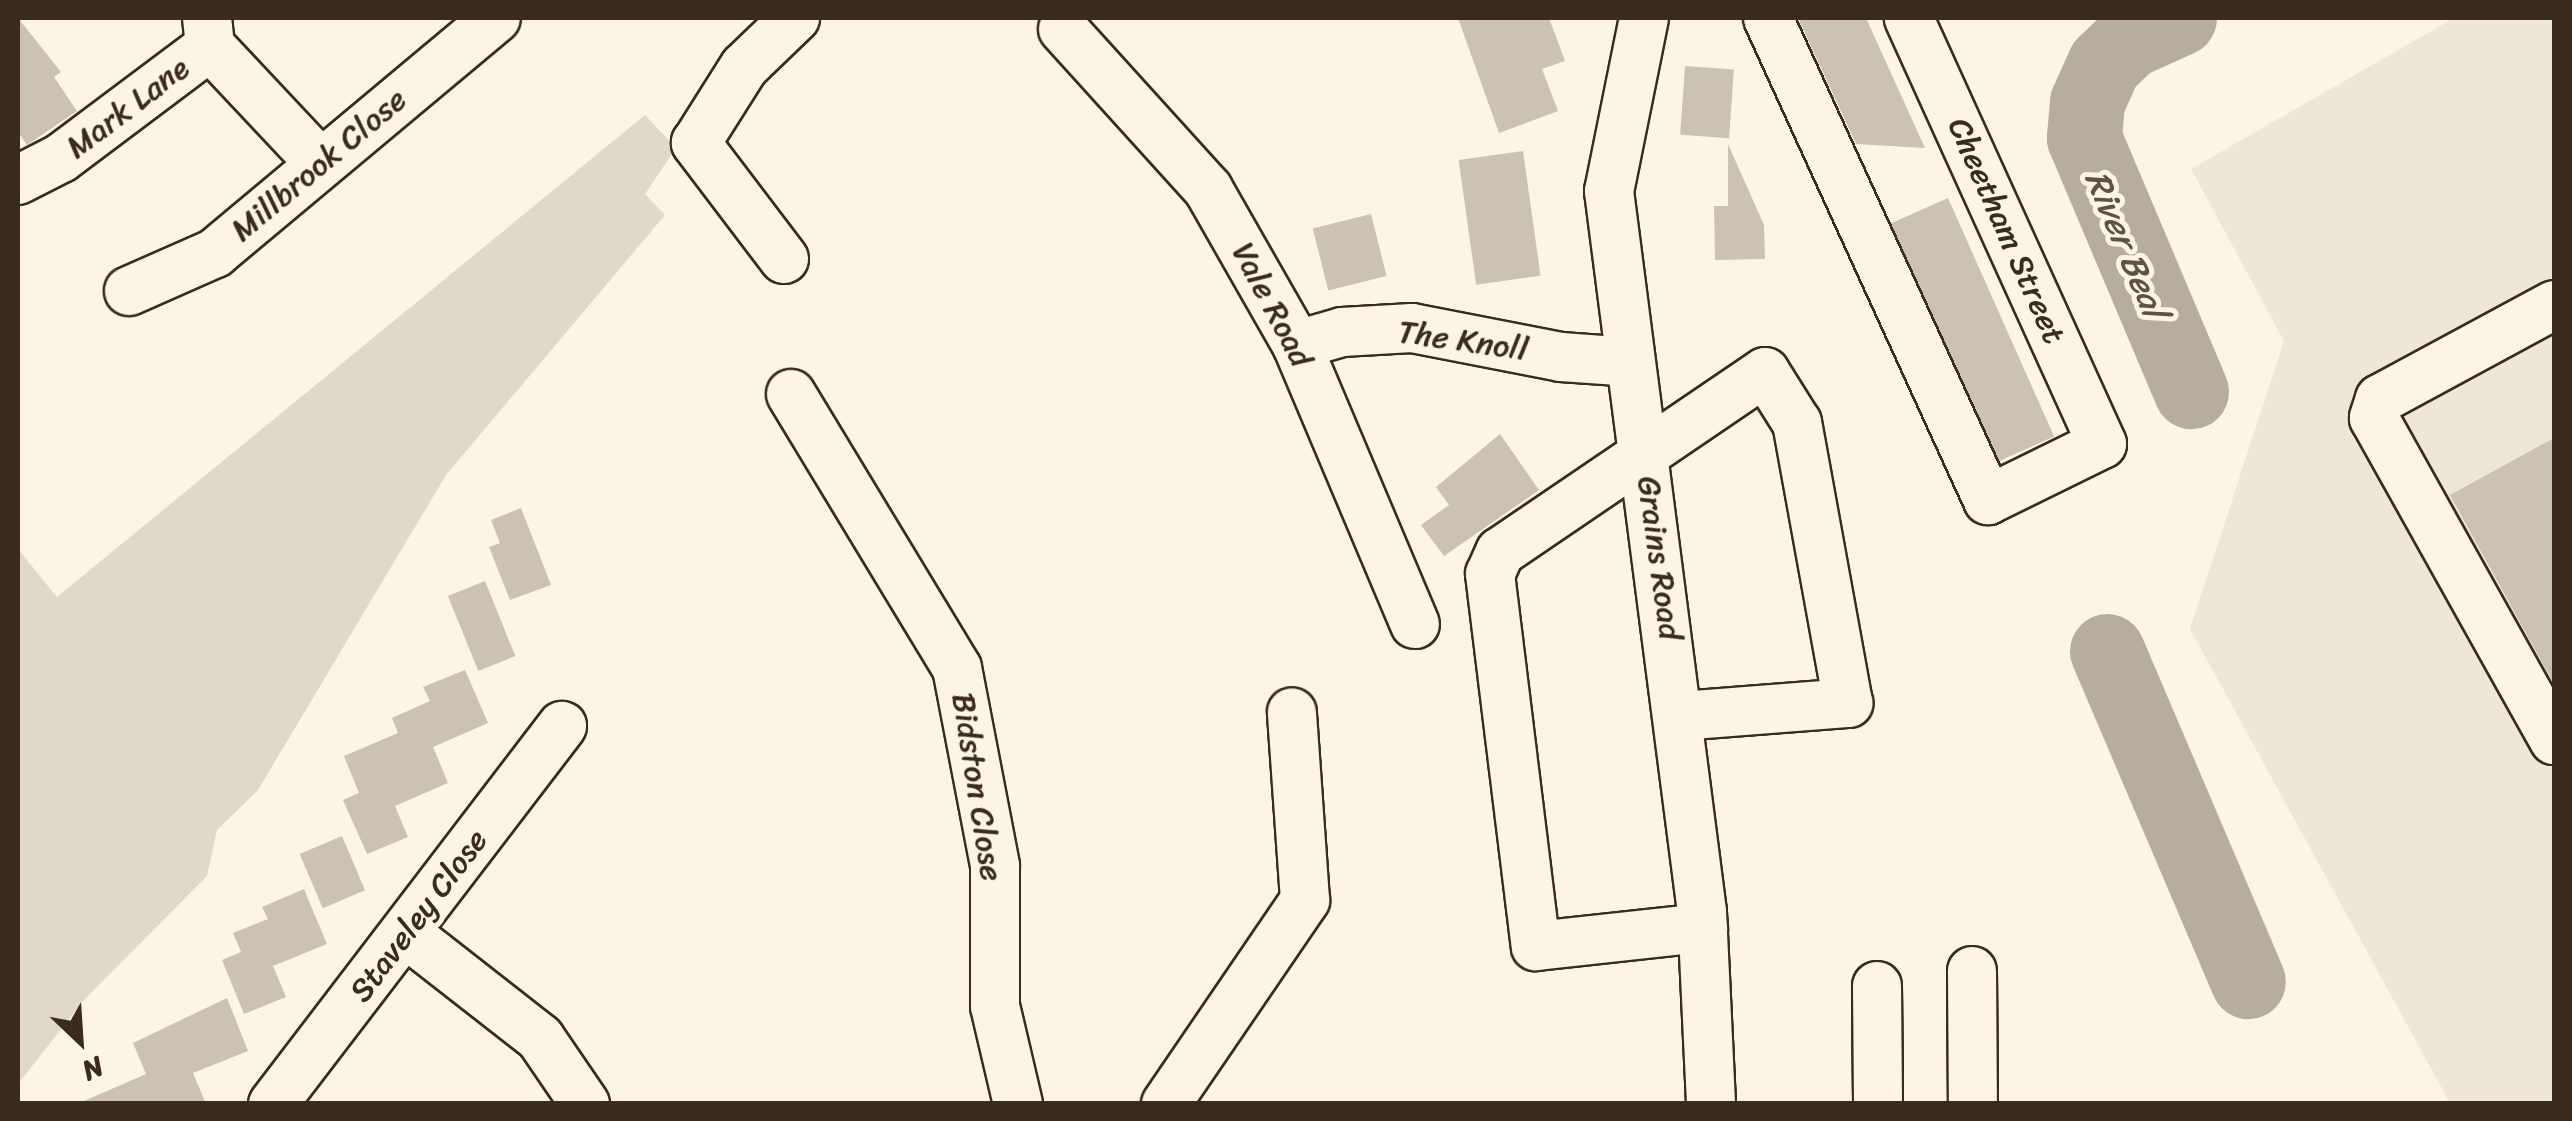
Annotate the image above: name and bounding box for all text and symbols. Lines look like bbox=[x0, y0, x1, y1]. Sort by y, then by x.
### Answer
street label: Mark Lane bbox=[58, 49, 198, 167]
street label: Millbrook Close bbox=[223, 80, 415, 250]
street label: Cheetham Street bbox=[1939, 112, 2073, 350]
water label: River Beal bbox=[2076, 164, 2176, 324]
street label: Vale Road bbox=[1223, 236, 1321, 374]
street label: The Knoll bbox=[1396, 313, 1530, 369]
street label: Grains Road bbox=[1628, 474, 1690, 642]
street label: Bidston Close bbox=[943, 689, 1011, 885]
street label: Staveley Close bbox=[341, 822, 497, 1010]
north arrow bbox=[30, 991, 130, 1091]
text: N bbox=[74, 1042, 112, 1095]

